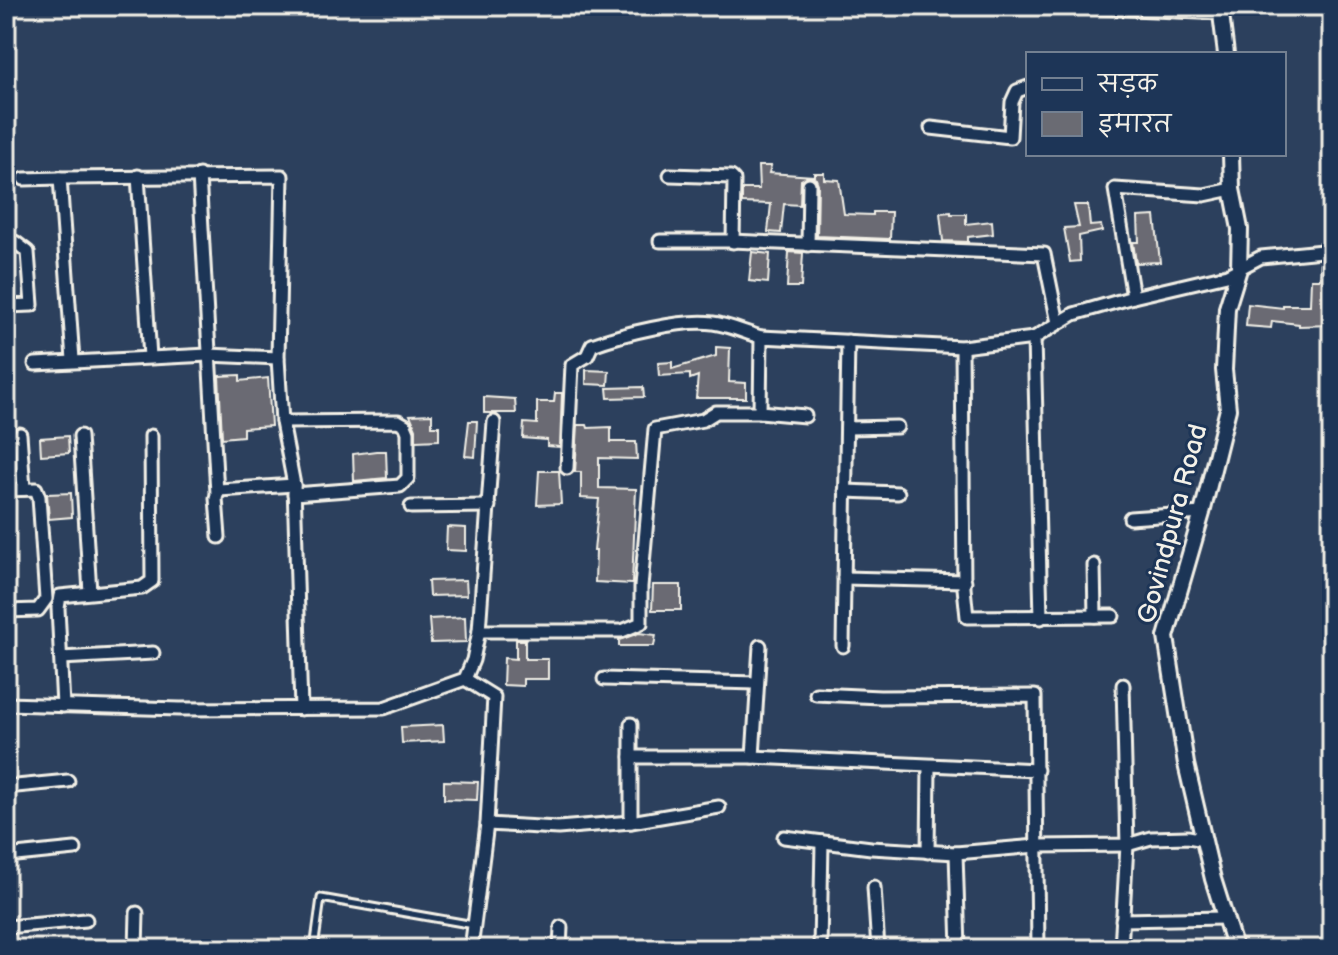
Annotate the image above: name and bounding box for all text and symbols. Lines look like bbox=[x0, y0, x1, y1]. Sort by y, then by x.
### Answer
legend bbox=[1026, 52, 1286, 156]
text: सड़क bbox=[1096, 70, 1159, 99]
text: इमारत bbox=[1098, 110, 1173, 139]
street label: Govindpura Road bbox=[1131, 421, 1215, 627]

